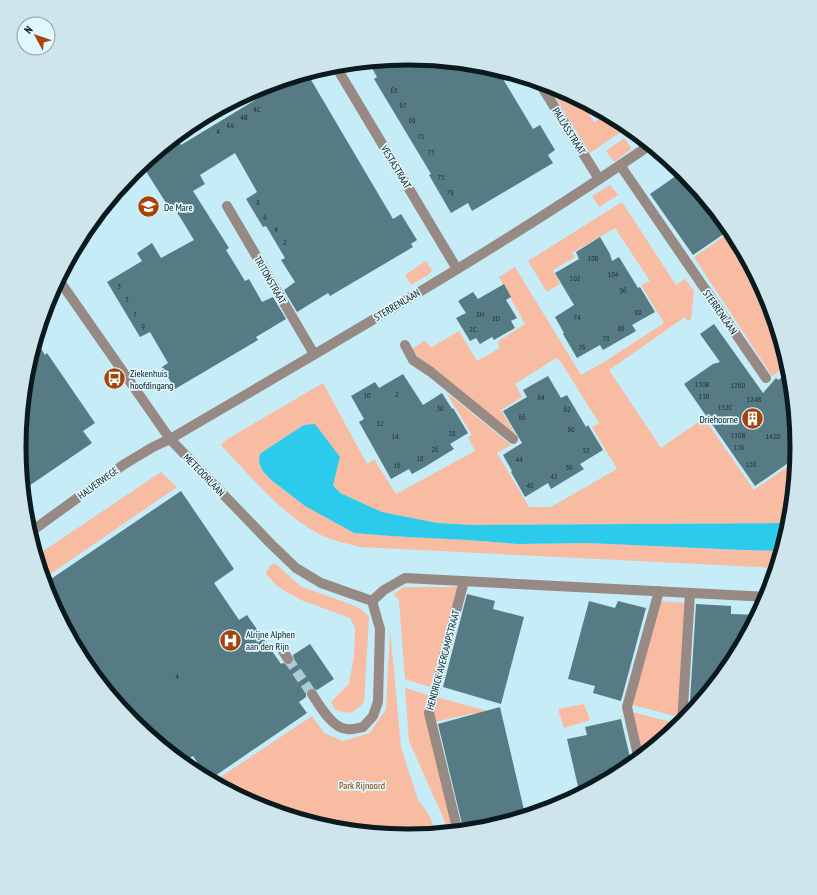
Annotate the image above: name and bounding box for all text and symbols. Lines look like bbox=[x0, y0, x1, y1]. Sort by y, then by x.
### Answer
north arrow bbox=[16, 16, 56, 56]
text: N bbox=[21, 23, 36, 36]
house number: 65 bbox=[390, 85, 398, 95]
house number: 67 bbox=[399, 100, 407, 110]
house number: 4C bbox=[253, 104, 261, 114]
street label: PALLASSTRAAT bbox=[550, 105, 589, 157]
house number: 4B bbox=[240, 112, 248, 122]
house number: 69 bbox=[408, 115, 416, 125]
house number: 4A bbox=[226, 120, 234, 130]
house number: 4 bbox=[216, 126, 220, 136]
house number: 71 bbox=[417, 131, 425, 141]
street label: VESTASTRAAT bbox=[377, 142, 414, 192]
house number: 73 bbox=[427, 147, 435, 157]
house number: 75 bbox=[437, 172, 445, 182]
house number: 79 bbox=[446, 187, 454, 197]
school or university icon: De Mare bbox=[135, 194, 161, 220]
house number: 8 bbox=[256, 197, 260, 207]
place label: De Mare bbox=[164, 201, 193, 214]
house number: 6 bbox=[263, 212, 267, 222]
house number: 4 bbox=[274, 224, 278, 234]
house number: 2 bbox=[283, 237, 287, 247]
house number: 100 bbox=[588, 253, 599, 263]
street label: TRITONSTRAAT bbox=[251, 254, 289, 307]
house number: 104 bbox=[608, 269, 619, 279]
house number: 102 bbox=[570, 273, 581, 283]
house number: 3 bbox=[117, 281, 121, 291]
house number: 96 bbox=[619, 285, 627, 295]
street label: STERRENLAAN bbox=[372, 286, 422, 324]
street label: STERRENLAAN bbox=[700, 287, 740, 337]
house number: 5 bbox=[125, 294, 129, 304]
house number: 88 bbox=[634, 307, 642, 317]
house number: 7 bbox=[133, 309, 137, 319]
house number: 2N bbox=[476, 309, 484, 319]
house number: 74 bbox=[573, 312, 581, 322]
house number: 2D bbox=[492, 313, 500, 323]
house number: 9 bbox=[141, 321, 145, 331]
house number: 86 bbox=[617, 323, 625, 333]
house number: 2C bbox=[469, 324, 477, 334]
house number: 78 bbox=[602, 333, 610, 343]
house number: 76 bbox=[578, 342, 586, 352]
bus stop icon: Ziekenhuis hoofdingang bbox=[102, 366, 128, 392]
place label: Ziekenhuis hoofdingang bbox=[130, 367, 173, 392]
house number: 130B bbox=[695, 379, 710, 389]
house number: 126D bbox=[731, 380, 746, 390]
house number: 2 bbox=[395, 389, 399, 399]
house number: 10 bbox=[363, 390, 371, 400]
house number: 130 bbox=[699, 391, 710, 401]
house number: 64 bbox=[537, 392, 545, 402]
house number: 124B bbox=[747, 394, 762, 404]
house number: 132C bbox=[718, 402, 733, 412]
house number: 30 bbox=[436, 403, 444, 413]
house number: 62 bbox=[563, 404, 571, 414]
building icon: Driehoorne bbox=[740, 406, 766, 432]
house number: 66 bbox=[518, 412, 526, 422]
place label: Driehoorne bbox=[699, 413, 738, 426]
house number: 12 bbox=[376, 418, 384, 428]
house number: 60 bbox=[567, 424, 575, 434]
house number: 28 bbox=[448, 428, 456, 438]
house number: 136B bbox=[731, 430, 746, 440]
house number: 14 bbox=[391, 431, 399, 441]
house number: 142D bbox=[766, 431, 781, 441]
house number: 136 bbox=[734, 442, 745, 452]
house number: 26 bbox=[431, 444, 439, 454]
house number: 52 bbox=[582, 445, 590, 455]
street label: METEOORLAAN bbox=[180, 451, 228, 499]
house number: 18 bbox=[416, 453, 424, 463]
house number: 44 bbox=[515, 454, 523, 464]
house number: 138 bbox=[746, 459, 757, 469]
house number: 16 bbox=[393, 460, 401, 470]
house number: 50 bbox=[565, 462, 573, 472]
street label: HALVERWEGE bbox=[75, 464, 121, 502]
house number: 42 bbox=[550, 471, 558, 481]
house number: 40 bbox=[526, 480, 534, 490]
street label: HENDRICK AVERCAMPSTRAAT bbox=[423, 608, 463, 711]
hospital icon: Alrijne Alphen aan den Rijn bbox=[218, 627, 244, 653]
place label: Alrijne Alphen aan den Rijn bbox=[246, 628, 295, 653]
house number: 4 bbox=[175, 671, 179, 681]
park label: Park Rijnoord bbox=[339, 779, 385, 792]

